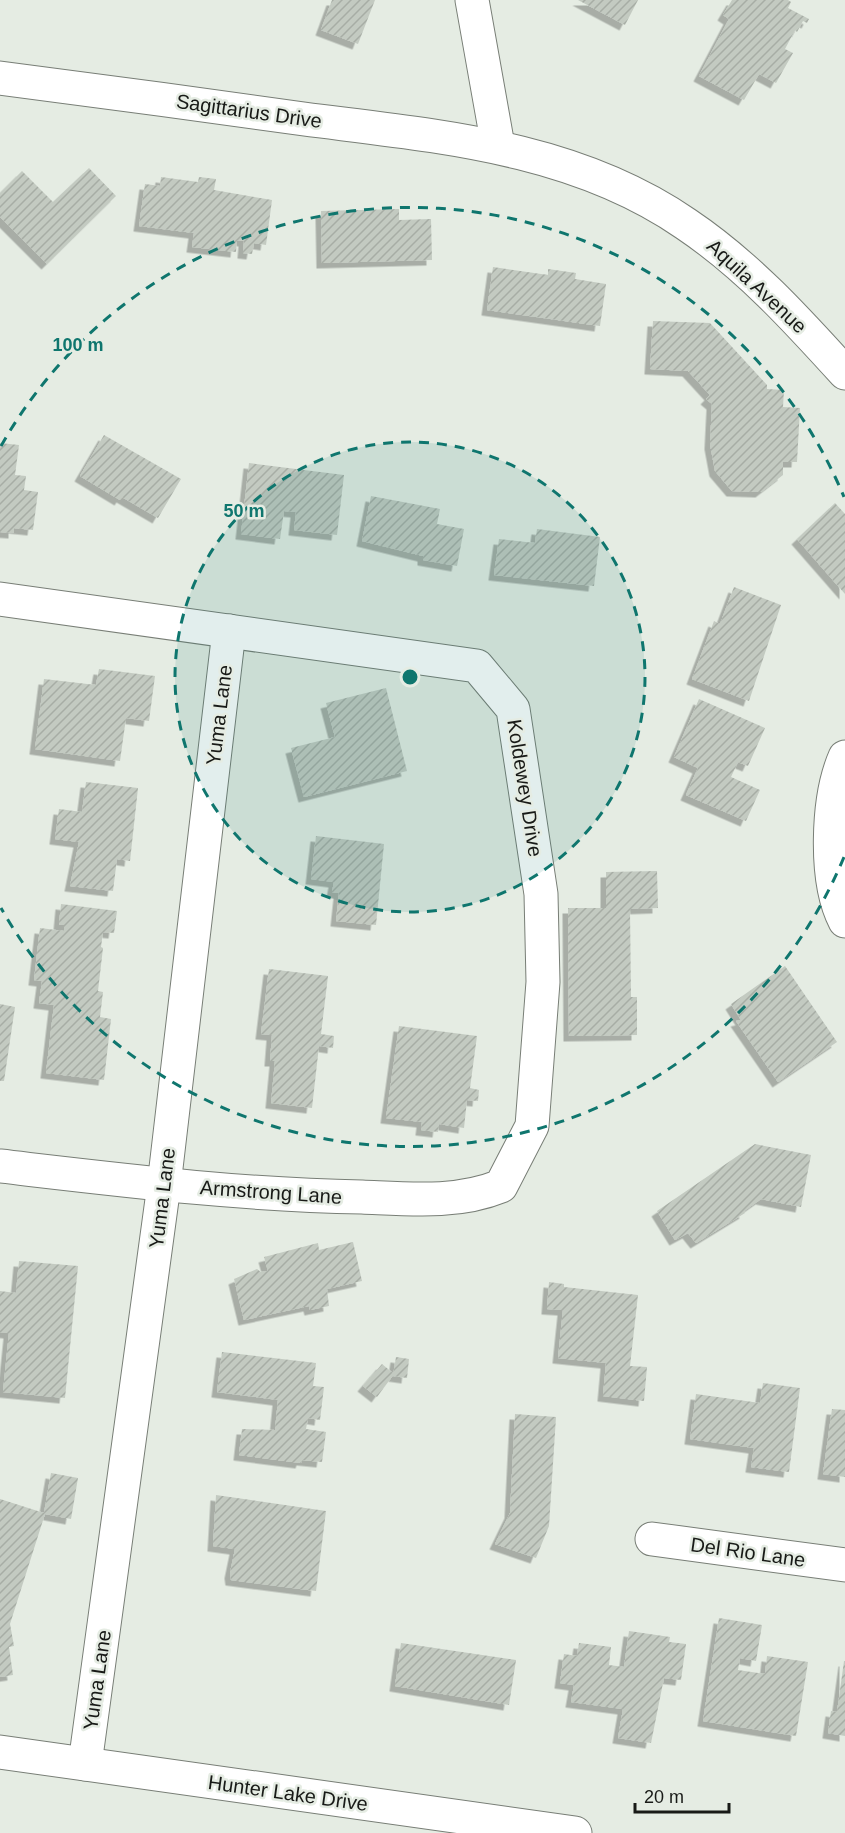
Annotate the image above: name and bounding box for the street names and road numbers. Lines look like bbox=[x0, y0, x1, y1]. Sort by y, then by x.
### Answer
street label: Sagittarius Drive bbox=[175, 90, 323, 132]
street label: Aquila Avenue bbox=[703, 234, 811, 338]
street label: Yuma Lane bbox=[202, 663, 236, 767]
street label: Koldewey Drive bbox=[503, 718, 547, 858]
street label: Yuma Lane bbox=[145, 1146, 179, 1250]
street label: Armstrong Lane bbox=[199, 1176, 343, 1208]
street label: Del Rio Lane bbox=[689, 1533, 807, 1571]
street label: Yuma Lane bbox=[79, 1628, 115, 1732]
street label: Hunter Lake Drive bbox=[207, 1771, 369, 1815]

